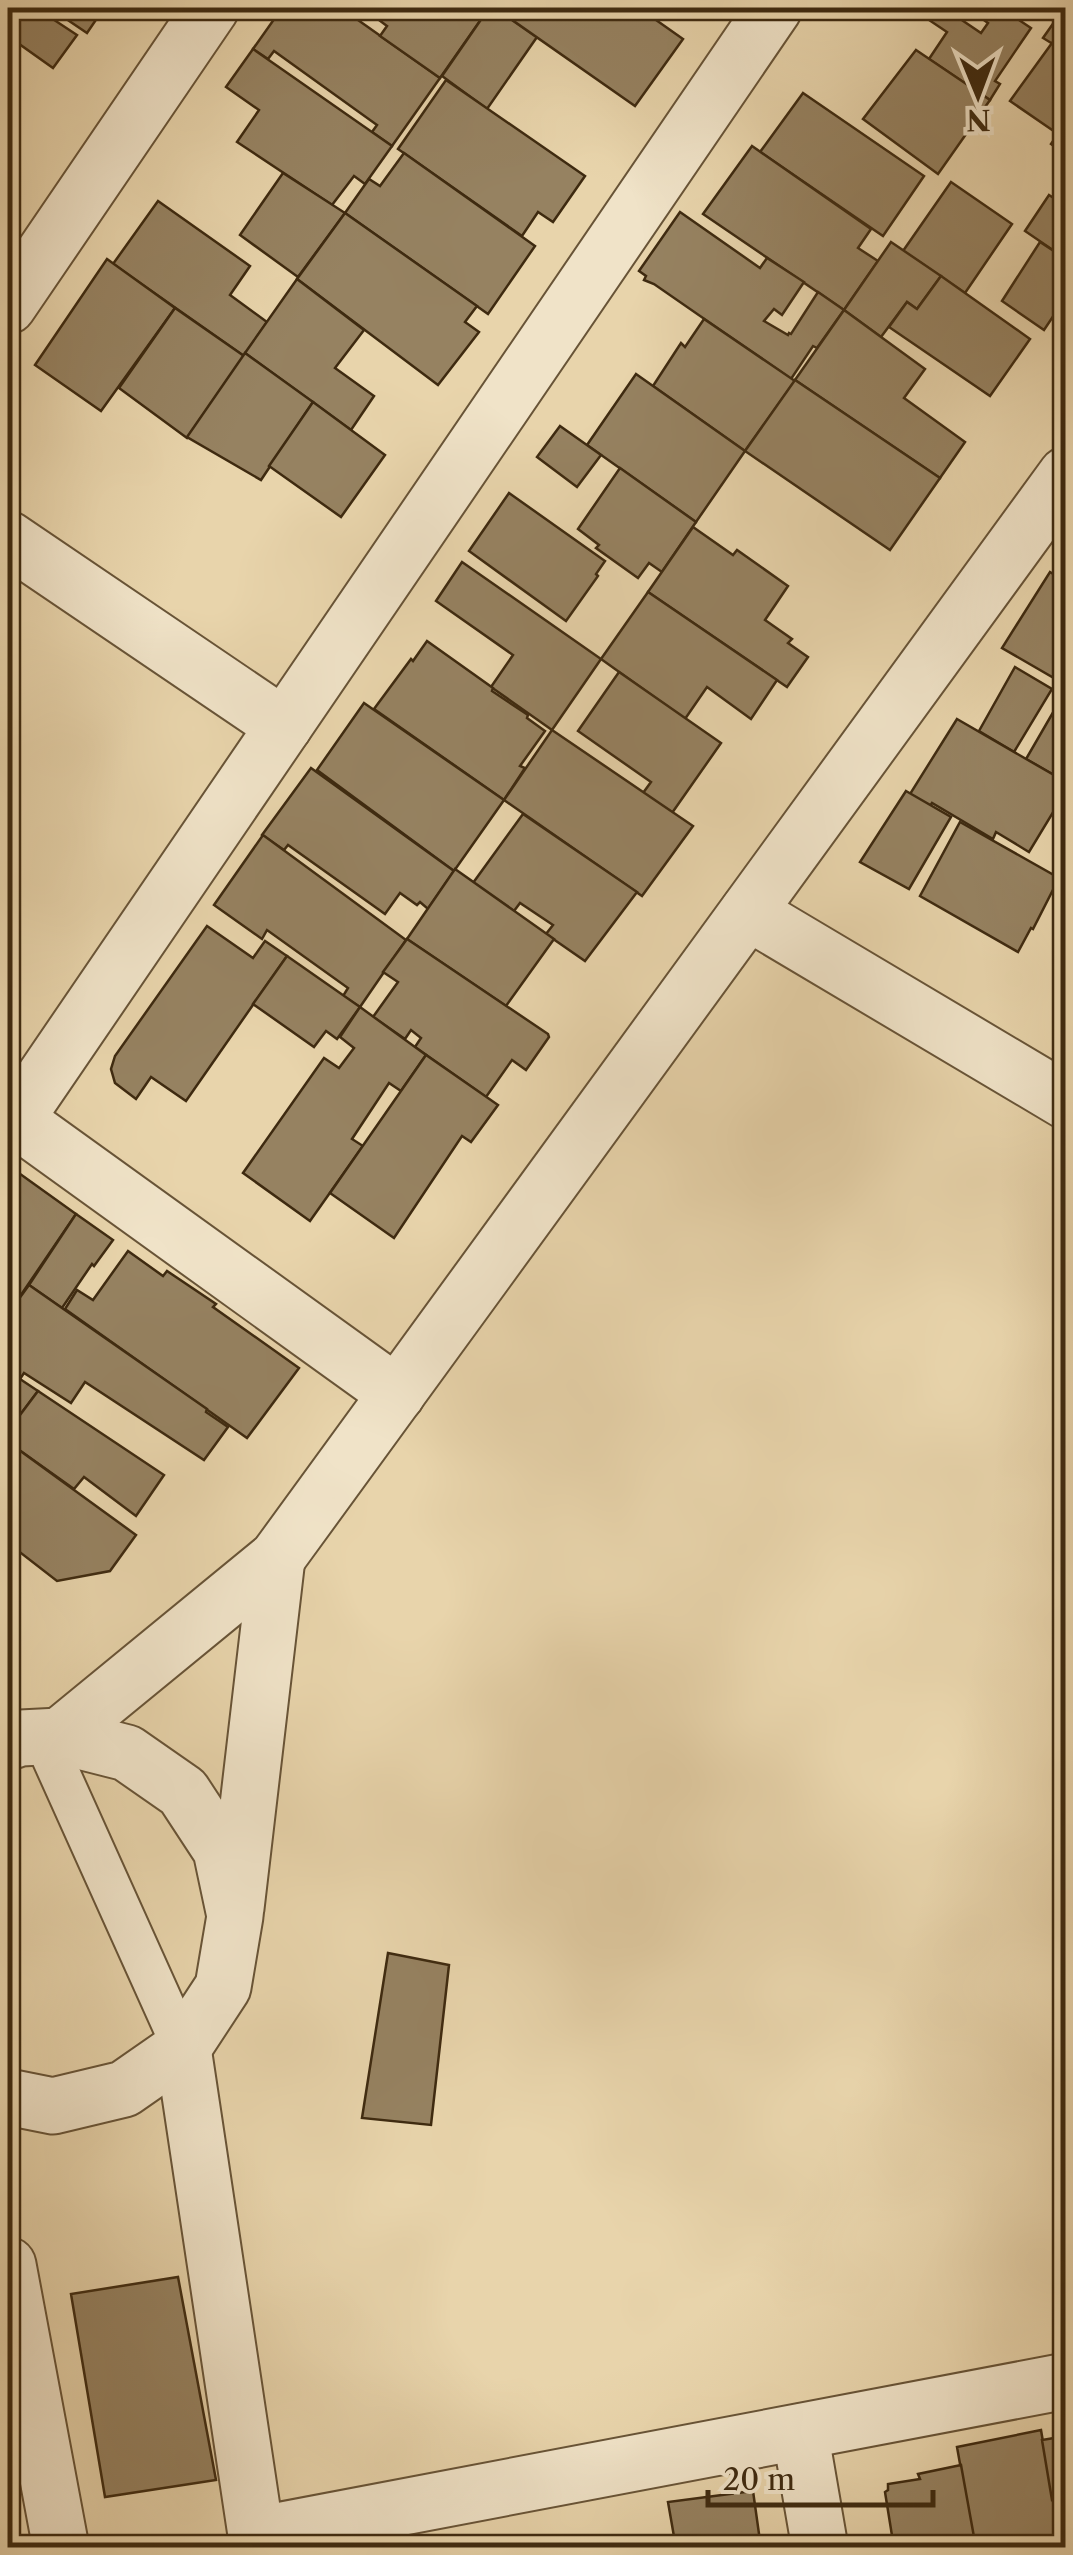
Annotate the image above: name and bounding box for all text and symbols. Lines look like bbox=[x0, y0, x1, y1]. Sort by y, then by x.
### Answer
north arrow bbox=[928, 45, 1028, 145]
text: N bbox=[966, 103, 991, 137]
scale bar bbox=[708, 2445, 933, 2507]
text: 20 m bbox=[723, 2461, 795, 2498]

